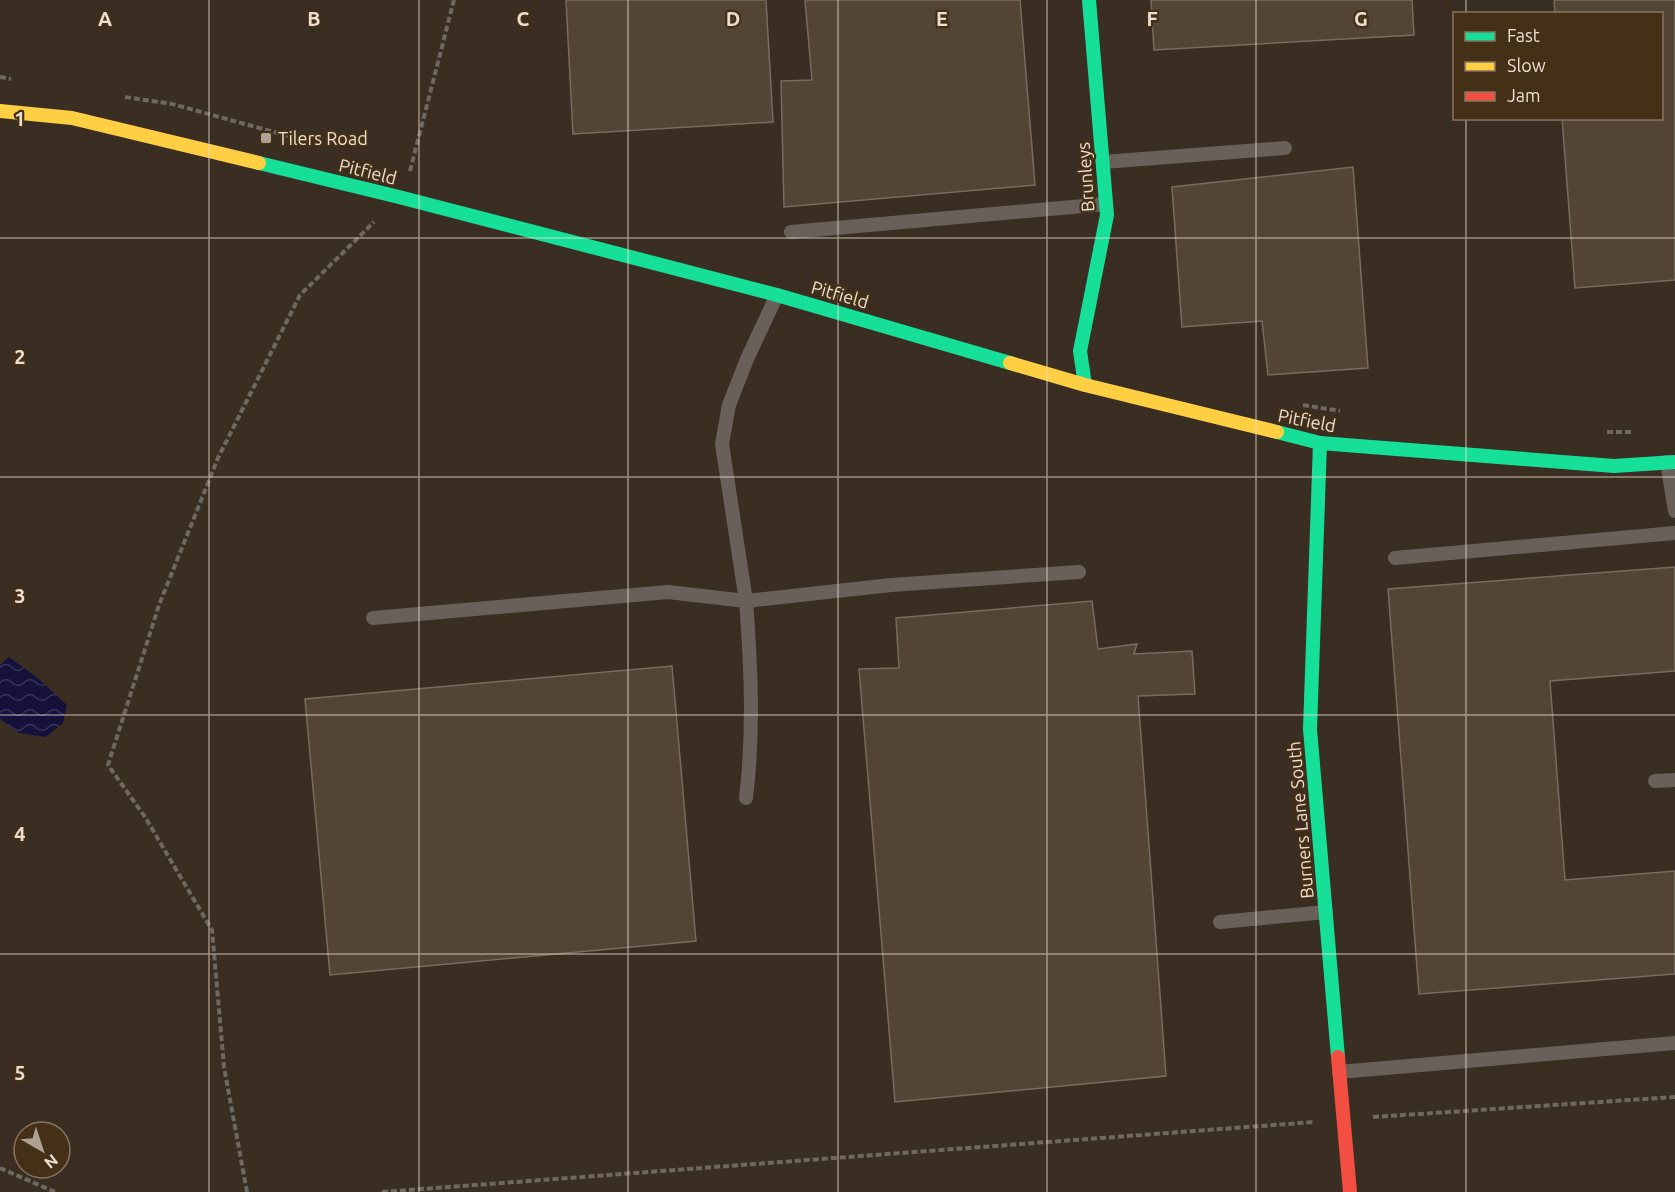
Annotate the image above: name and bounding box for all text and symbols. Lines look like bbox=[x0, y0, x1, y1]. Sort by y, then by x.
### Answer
text: A bbox=[98, 7, 112, 30]
text: B bbox=[307, 7, 321, 30]
text: C bbox=[517, 7, 530, 30]
text: D bbox=[726, 7, 740, 30]
text: E bbox=[936, 7, 948, 30]
text: F bbox=[1146, 7, 1158, 30]
text: G bbox=[1354, 7, 1368, 30]
legend bbox=[1453, 12, 1663, 120]
text: Fast bbox=[1507, 25, 1540, 45]
text: Slow bbox=[1507, 55, 1546, 75]
text: Jam bbox=[1507, 85, 1541, 105]
text: 1 bbox=[14, 107, 26, 130]
place label: Tilers Road bbox=[278, 128, 368, 148]
marker: Tilers Road bbox=[259, 131, 273, 145]
street label: Brunleys bbox=[1073, 141, 1097, 213]
street label: Pitfield bbox=[337, 154, 399, 188]
street label: Pitfield bbox=[809, 276, 871, 312]
text: 2 bbox=[14, 345, 26, 368]
street label: Pitfield bbox=[1276, 405, 1338, 435]
text: 3 bbox=[14, 584, 26, 607]
street label: Burners Lane South bbox=[1283, 740, 1317, 900]
text: 4 bbox=[14, 822, 26, 845]
text: 5 bbox=[14, 1061, 26, 1084]
north arrow bbox=[12, 1120, 72, 1180]
text: N bbox=[41, 1151, 62, 1172]

